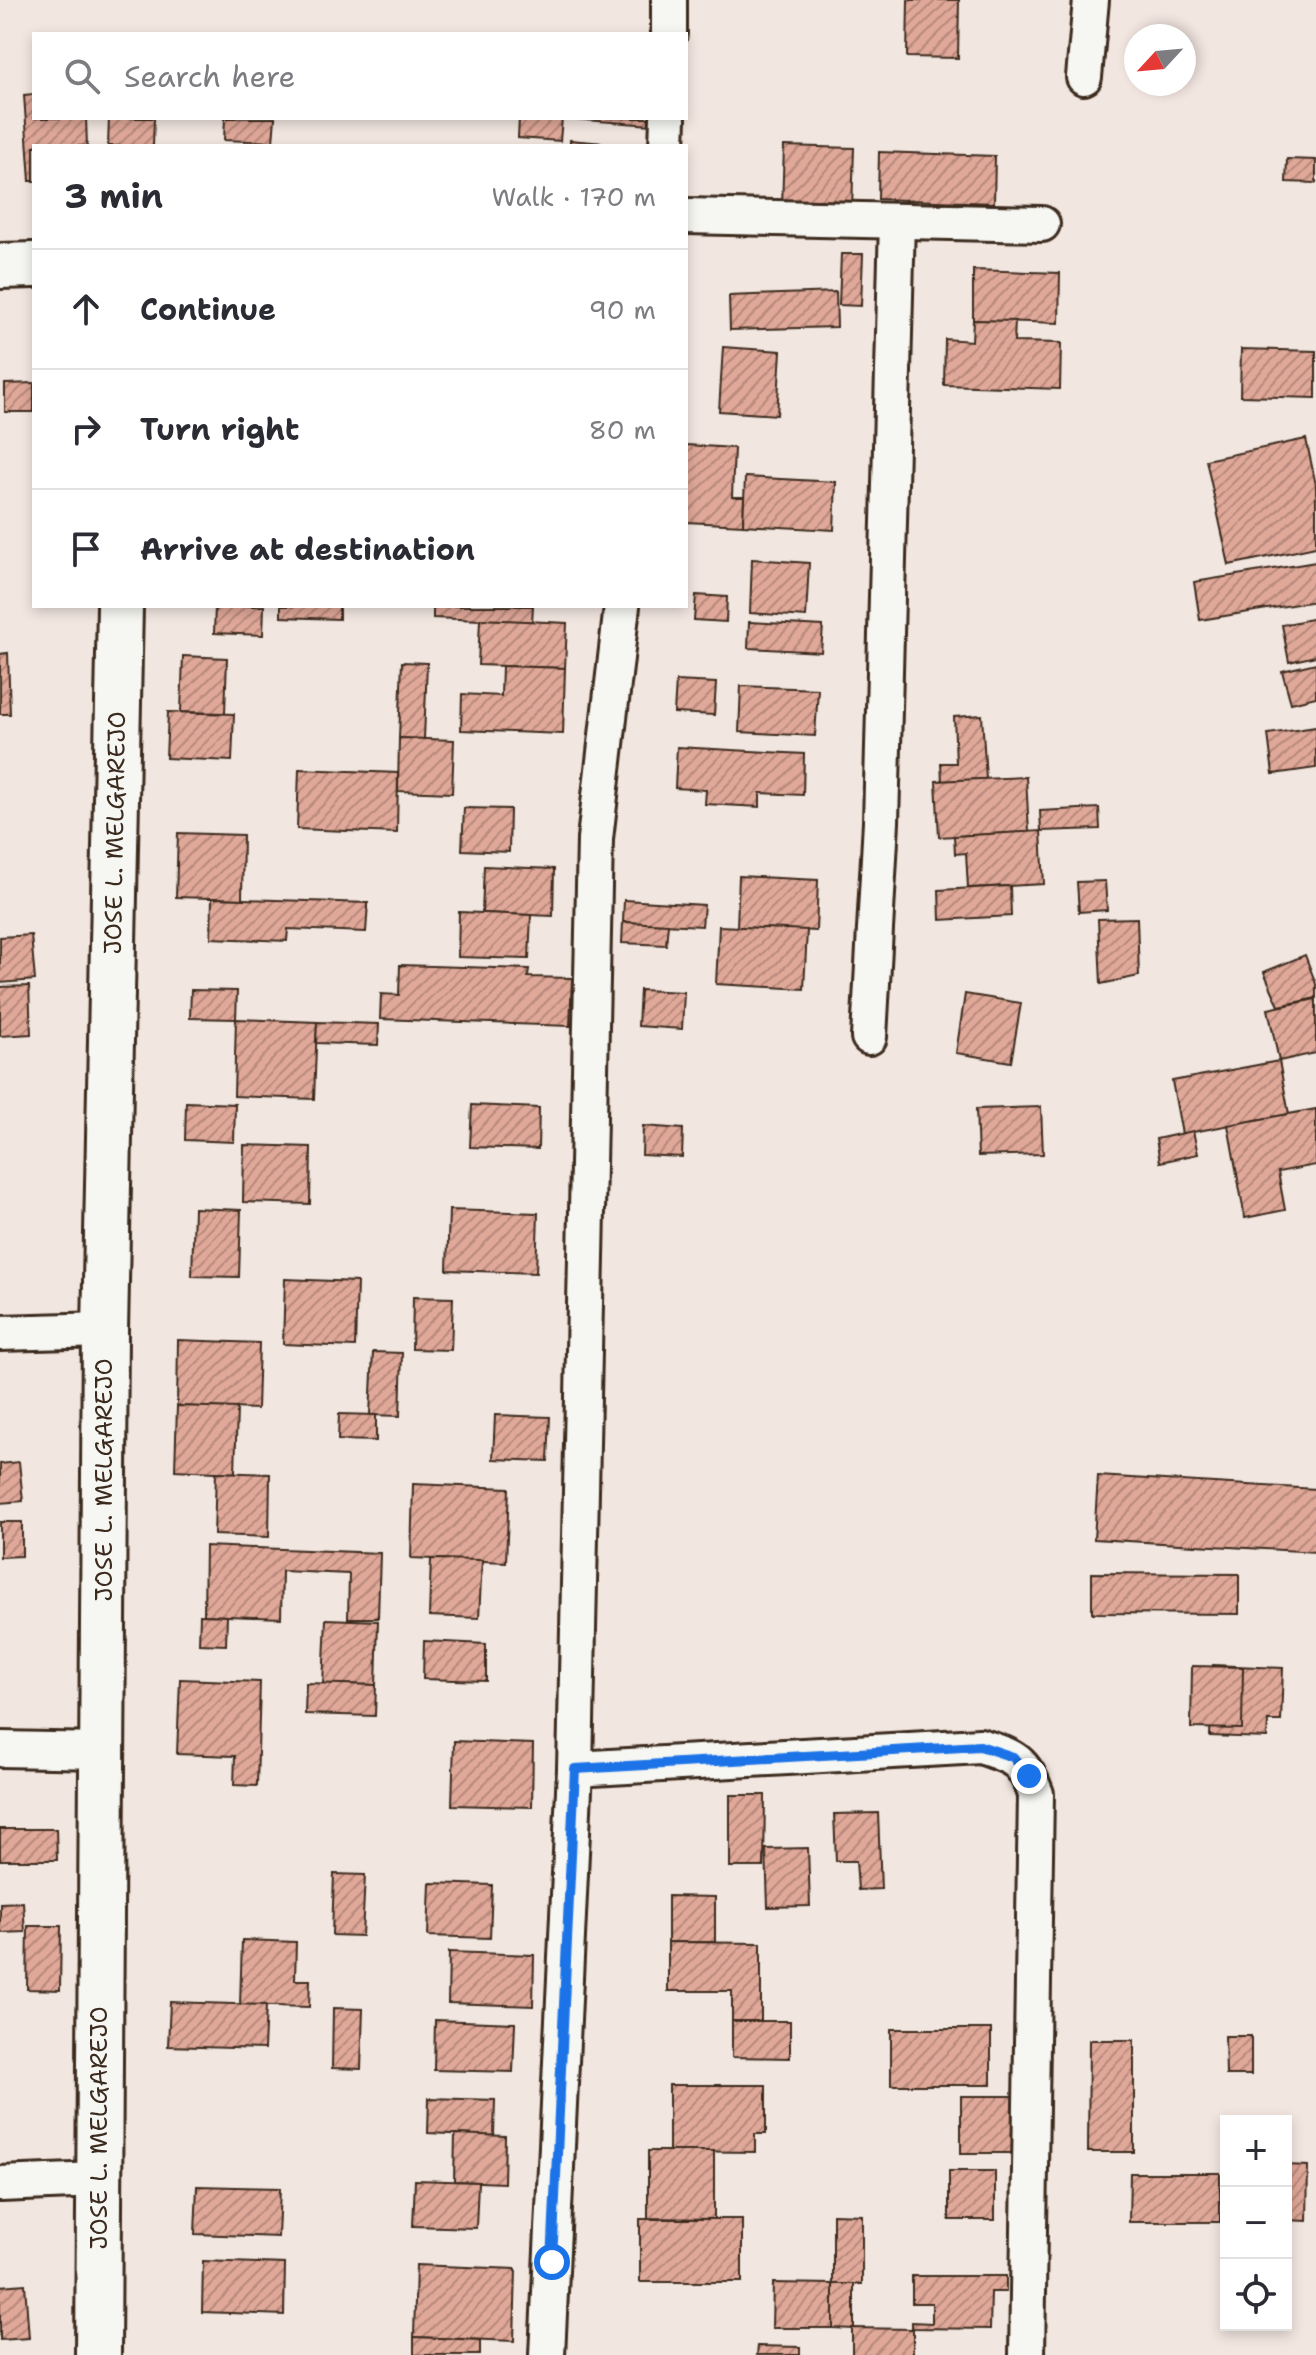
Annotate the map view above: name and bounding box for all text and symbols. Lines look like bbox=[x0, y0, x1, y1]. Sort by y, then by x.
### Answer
north arrow bbox=[1124, 24, 1196, 96]
search box bbox=[32, 32, 688, 120]
icon: search bbox=[60, 54, 104, 98]
text: Search here bbox=[124, 56, 295, 97]
text: 3 min bbox=[64, 173, 163, 219]
text: Walk · 170 m bbox=[492, 179, 656, 214]
icon: ahead bbox=[64, 287, 108, 331]
text: Continue bbox=[140, 289, 276, 330]
text: 90 m bbox=[589, 292, 656, 327]
icon: right bbox=[64, 407, 108, 451]
text: Turn right bbox=[140, 409, 299, 450]
text: 80 m bbox=[589, 412, 656, 447]
icon: arrive bbox=[64, 527, 108, 571]
text: Arrive at destination bbox=[140, 529, 475, 570]
street label: JOSE L. MELGAREJO bbox=[97, 711, 133, 955]
street label: JOSE L. MELGAREJO bbox=[88, 1358, 120, 1602]
route end bbox=[1011, 1758, 1047, 1794]
street label: JOSE L. MELGAREJO bbox=[83, 2006, 115, 2250]
map controls bbox=[1220, 2115, 1292, 2331]
button: + bbox=[1220, 2115, 1292, 2187]
button: − bbox=[1220, 2187, 1292, 2259]
route start bbox=[534, 2244, 570, 2280]
button: locate bbox=[1220, 2259, 1292, 2331]

